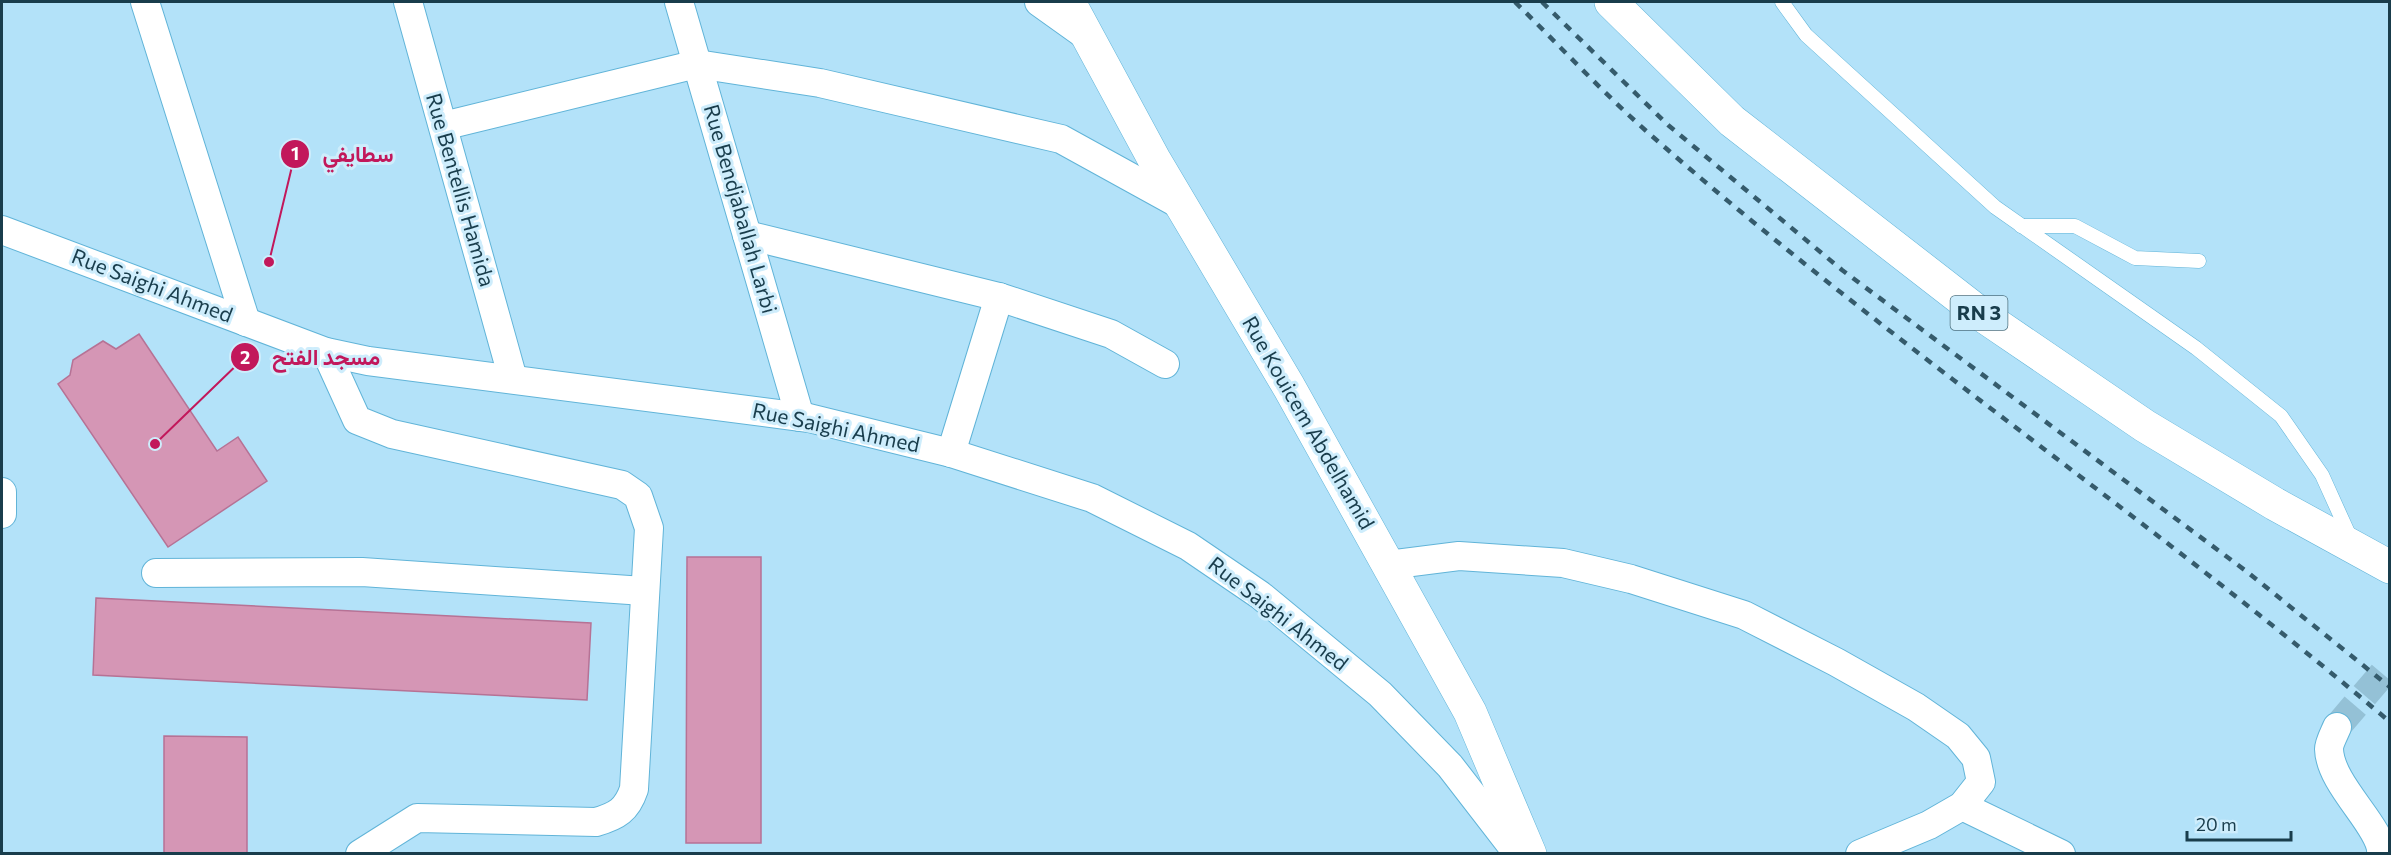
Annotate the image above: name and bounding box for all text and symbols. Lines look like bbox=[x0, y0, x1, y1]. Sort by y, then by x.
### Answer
street label: Rue Bentellis Hamida bbox=[422, 90, 501, 289]
street label: Rue Bendjaballah Larbi bbox=[700, 101, 783, 316]
callout: سطايفي bbox=[280, 134, 405, 174]
text: سطايفي bbox=[323, 140, 393, 173]
text: 1 bbox=[291, 142, 299, 164]
street label: Rue Saighi Ahmed bbox=[69, 242, 237, 327]
road number: RN 3 bbox=[1950, 296, 2008, 330]
street label: Rue Kouicem Abdelhamid bbox=[1238, 311, 1381, 533]
callout: مسجد الفتح bbox=[230, 337, 392, 377]
text: مسجد الفتح bbox=[272, 343, 380, 373]
text: 2 bbox=[240, 346, 250, 368]
street label: Rue Saighi Ahmed bbox=[750, 397, 922, 456]
street label: Rue Saighi Ahmed bbox=[1204, 551, 1354, 675]
scale bar bbox=[2187, 804, 2290, 842]
text: 20 m bbox=[2196, 813, 2237, 835]

